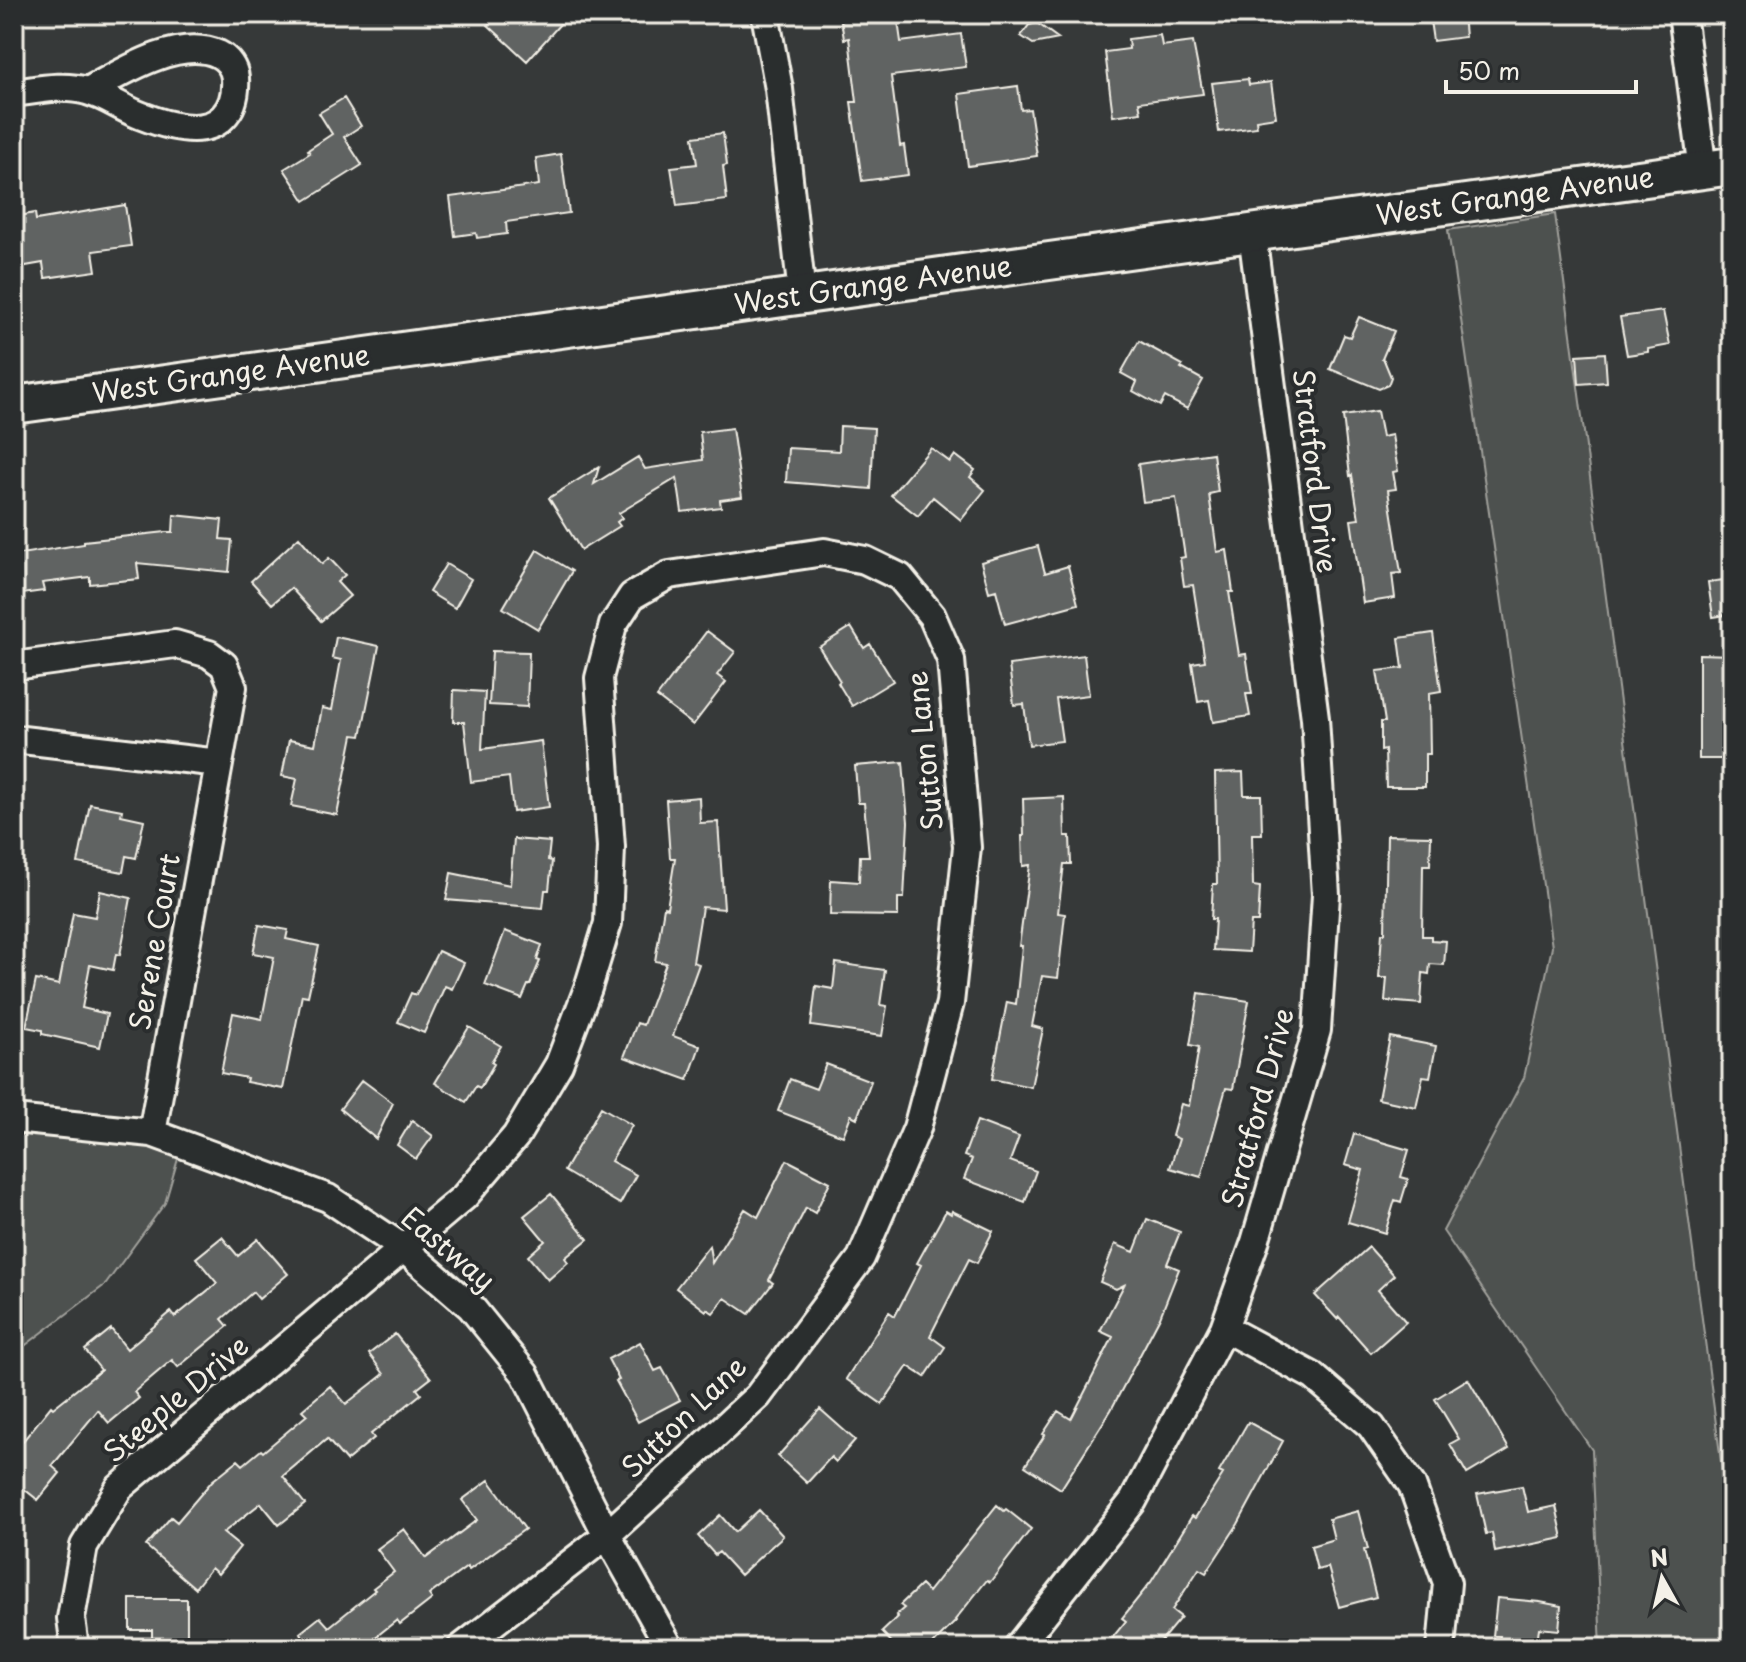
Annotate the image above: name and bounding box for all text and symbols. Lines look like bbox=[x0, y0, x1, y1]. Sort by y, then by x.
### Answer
scale bar bbox=[1446, 44, 1636, 94]
text: 50 m bbox=[1458, 52, 1520, 88]
street label: West Grange Avenue bbox=[1373, 154, 1656, 235]
street label: West Grange Avenue bbox=[731, 243, 1014, 324]
street label: West Grange Avenue bbox=[89, 332, 372, 413]
street label: Stratford Drive bbox=[1283, 366, 1350, 575]
street label: Sutton Lane bbox=[894, 669, 953, 833]
street label: Serene Court bbox=[117, 850, 190, 1033]
street label: Stratford Drive bbox=[1209, 1003, 1304, 1212]
street label: Eastway bbox=[392, 1196, 505, 1300]
street label: Steeple Drive bbox=[93, 1324, 257, 1472]
street label: Sutton Lane bbox=[610, 1345, 756, 1487]
north arrow bbox=[1622, 1538, 1702, 1618]
text: N bbox=[1648, 1539, 1670, 1574]

